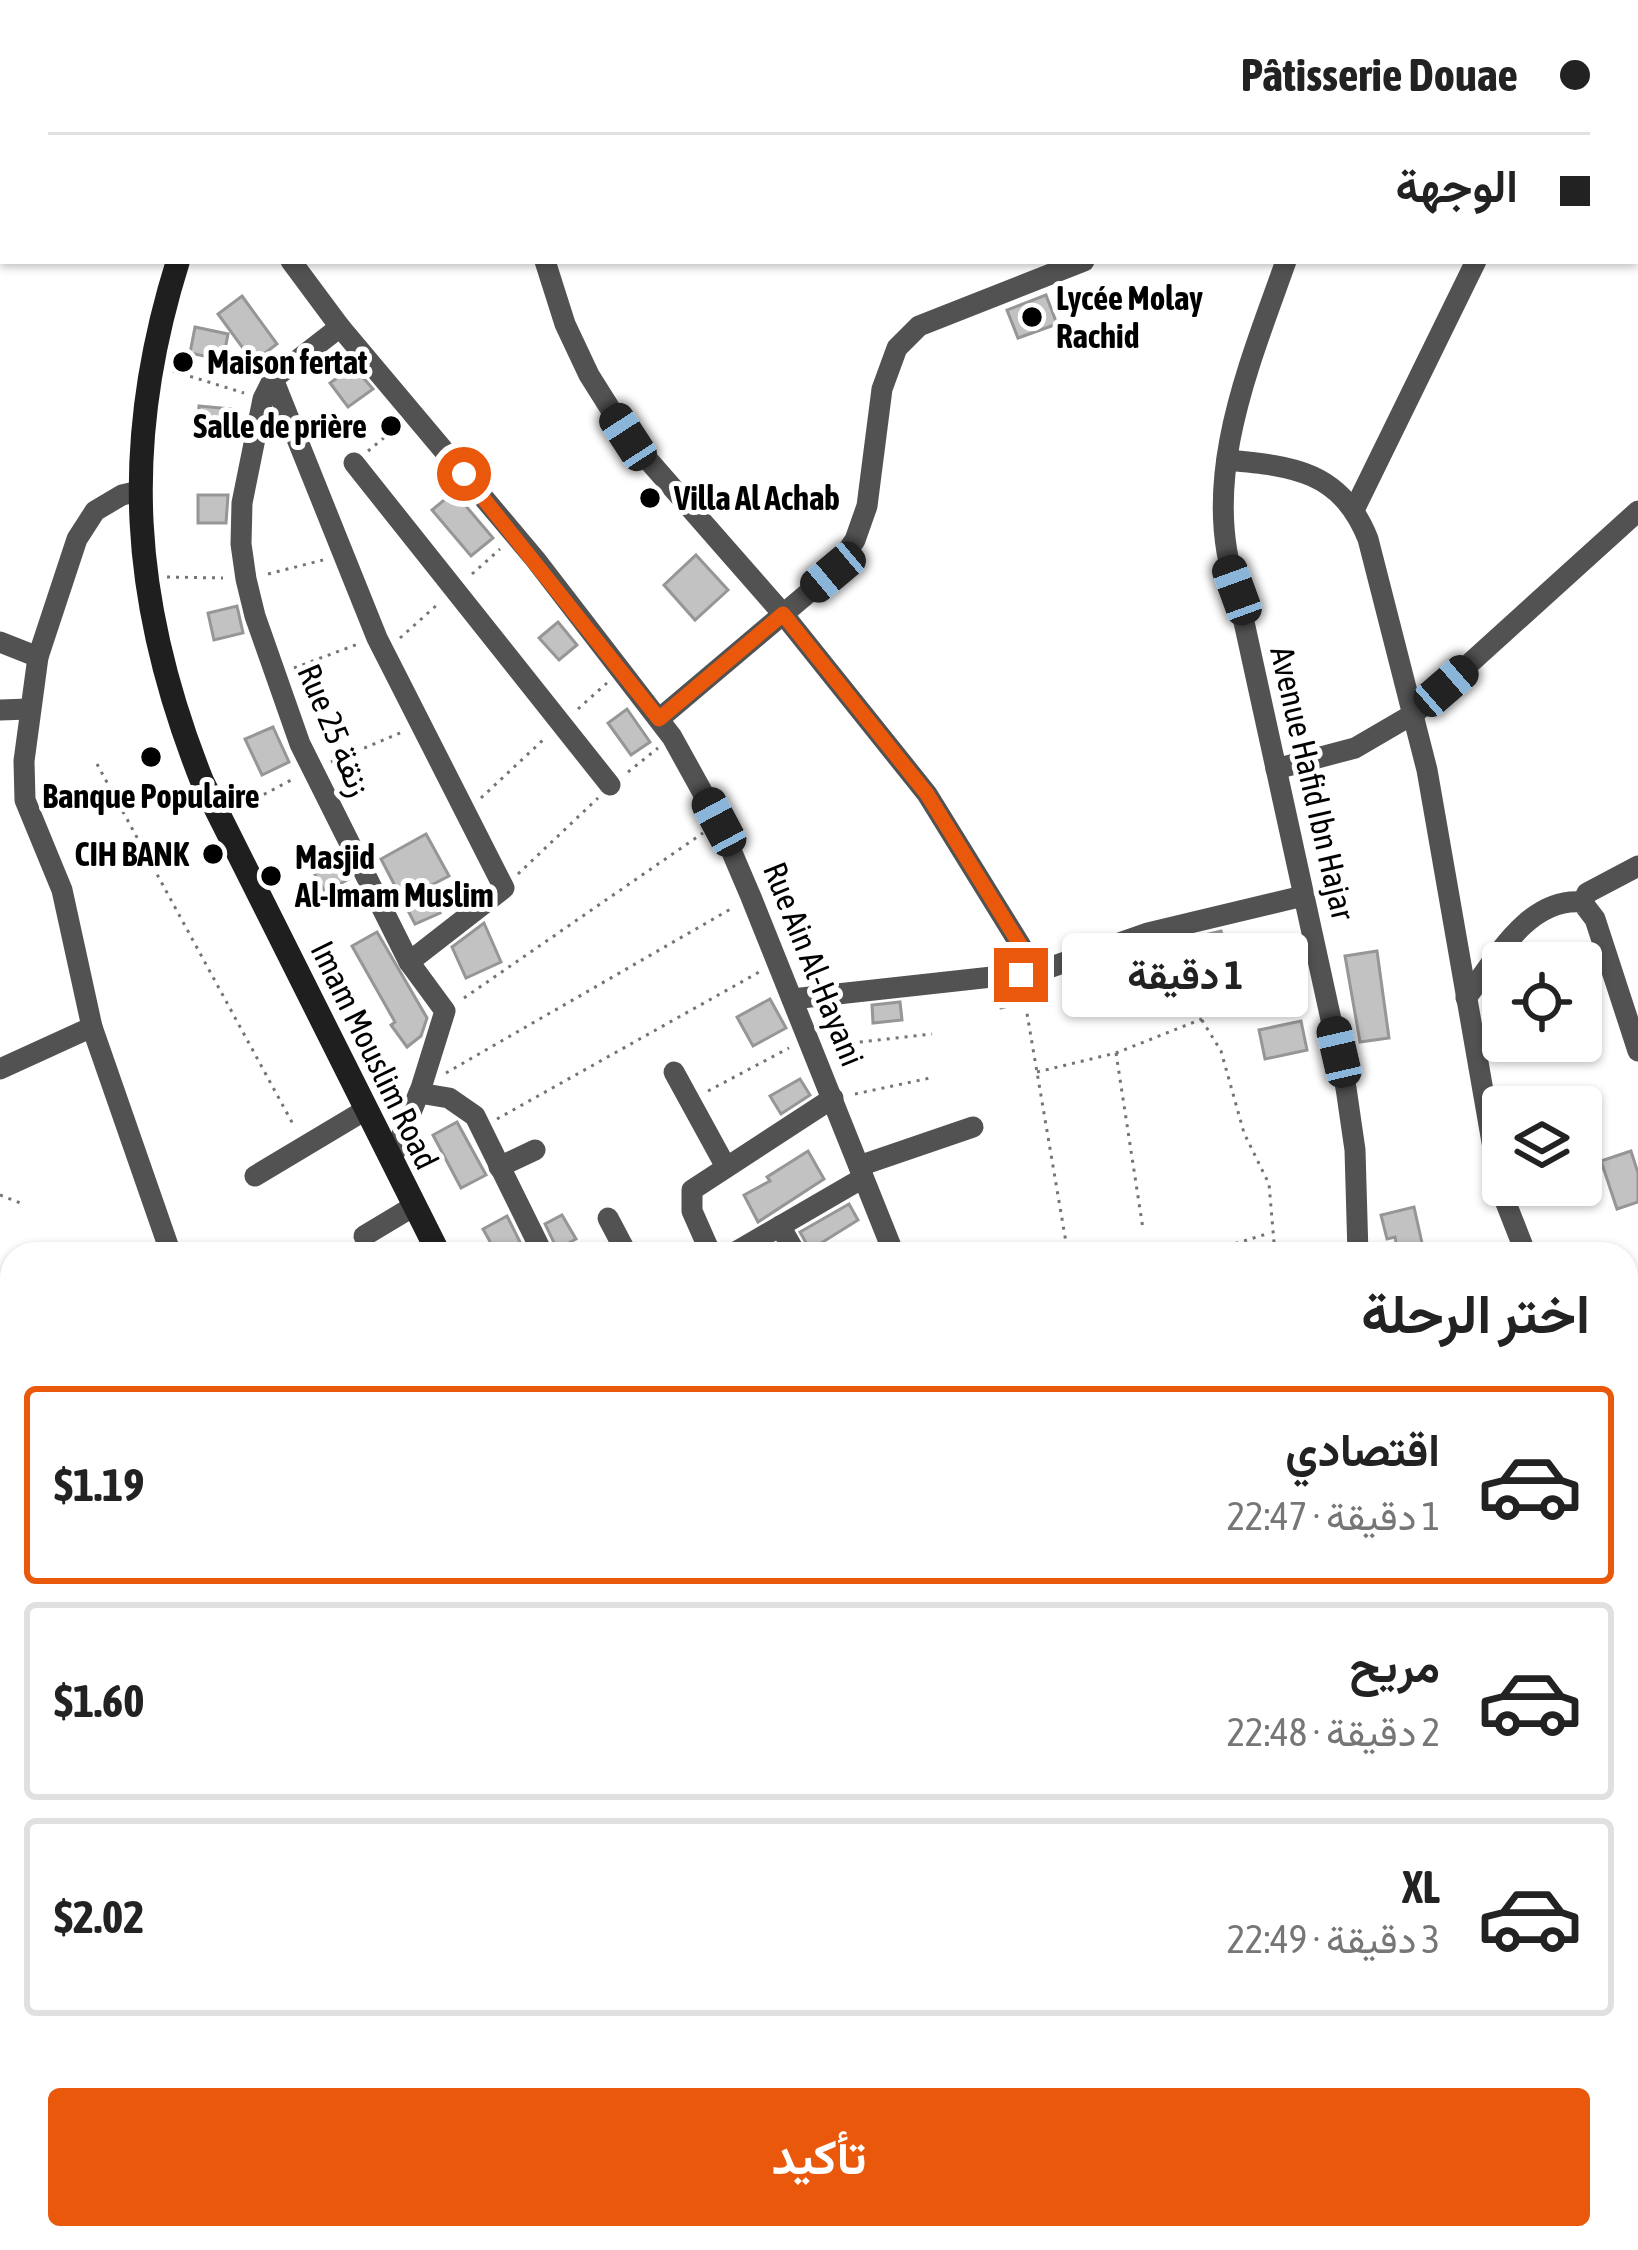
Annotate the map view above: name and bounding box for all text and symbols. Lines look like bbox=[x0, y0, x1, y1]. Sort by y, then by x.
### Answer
text: Pâtisserie Douae bbox=[1241, 49, 1518, 101]
text: الوجهة bbox=[1396, 160, 1518, 212]
place label: Lycée Molay Rachid bbox=[1056, 279, 1203, 355]
marker: Lycée Molay Rachid bbox=[1019, 304, 1045, 330]
place label: Maison fertat bbox=[207, 343, 368, 381]
marker: Maison fertat bbox=[170, 349, 196, 375]
car bbox=[593, 397, 663, 477]
place label: Salle de prière bbox=[193, 407, 367, 445]
marker: Salle de prière bbox=[378, 413, 404, 439]
route start bbox=[437, 447, 491, 501]
place label: Villa Al Achab bbox=[673, 479, 840, 517]
marker: Villa Al Achab bbox=[637, 485, 663, 511]
car bbox=[794, 535, 872, 609]
car bbox=[1208, 550, 1266, 630]
street label: Avenue Hafid Ibn Hajar bbox=[1263, 643, 1363, 924]
car bbox=[1407, 649, 1485, 723]
street label: Rue 25 زنقة bbox=[288, 658, 380, 802]
marker: Banque Populaire bbox=[138, 744, 164, 770]
place label: Banque Populaire bbox=[42, 777, 260, 815]
car bbox=[686, 782, 752, 862]
place label: CIH BANK bbox=[75, 835, 190, 873]
place label: Masjid Al-Imam Muslim bbox=[294, 838, 494, 914]
marker: CIH BANK bbox=[200, 841, 226, 867]
street label: Rue Ain Al-Hayani bbox=[756, 857, 872, 1071]
marker: Masjid Al-Imam Muslim bbox=[258, 863, 284, 889]
callout: 1 دقيقة bbox=[1063, 933, 1309, 1017]
street label: Imam Mouslim Road bbox=[303, 935, 447, 1175]
map controls bbox=[1482, 942, 1602, 1206]
button: locate bbox=[1482, 942, 1602, 1062]
route end bbox=[994, 948, 1048, 1002]
text: 1 دقيقة bbox=[1127, 953, 1243, 997]
car bbox=[1313, 1013, 1365, 1091]
button: layers bbox=[1482, 1086, 1602, 1206]
text: اختر الرحلة bbox=[1361, 1283, 1590, 1344]
text: اقتصادي bbox=[1285, 1424, 1440, 1476]
icon: car bbox=[1476, 1431, 1584, 1539]
text: $1.19 bbox=[54, 1459, 144, 1511]
text: 1 دقيقة · 22:47 bbox=[1227, 1494, 1440, 1538]
text: مريح bbox=[1349, 1640, 1440, 1692]
icon: car bbox=[1476, 1647, 1584, 1755]
text: $1.60 bbox=[54, 1675, 144, 1727]
text: 2 دقيقة · 22:48 bbox=[1227, 1710, 1440, 1754]
text: XL bbox=[1402, 1861, 1440, 1913]
icon: car bbox=[1476, 1863, 1584, 1971]
text: $2.02 bbox=[54, 1891, 144, 1943]
text: 3 دقيقة · 22:49 bbox=[1227, 1917, 1440, 1961]
button: تأكيد bbox=[48, 2088, 1590, 2226]

